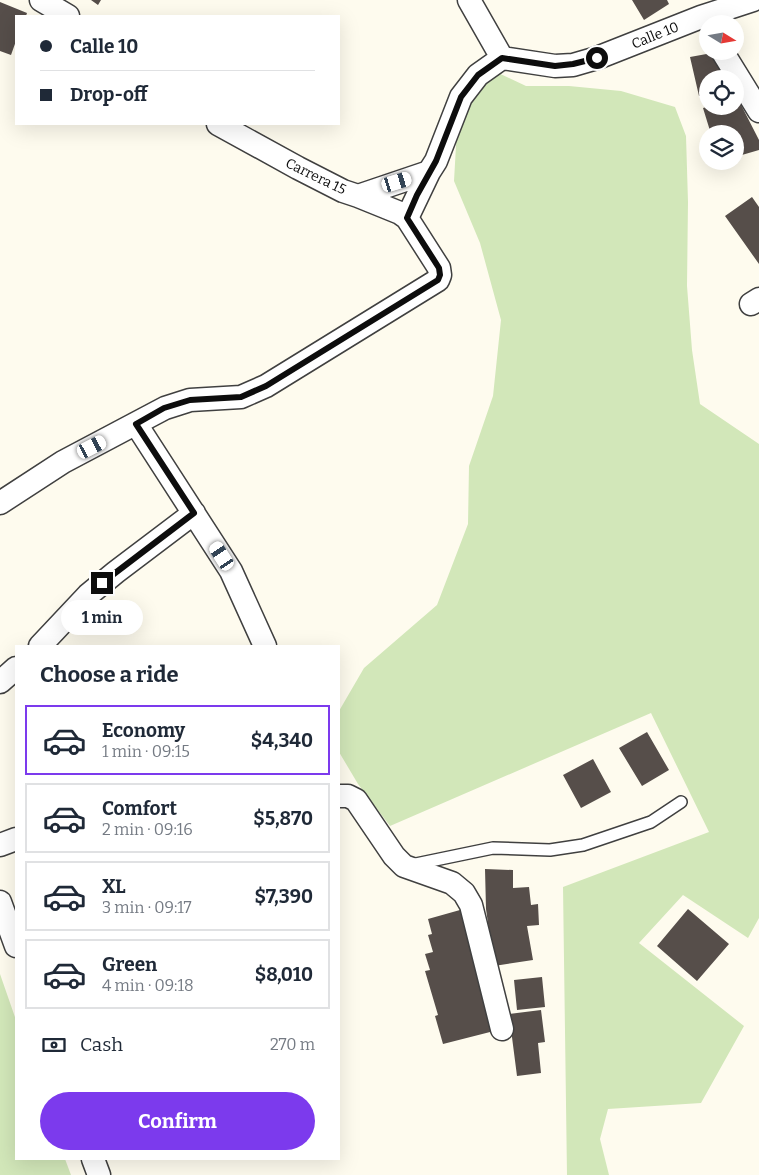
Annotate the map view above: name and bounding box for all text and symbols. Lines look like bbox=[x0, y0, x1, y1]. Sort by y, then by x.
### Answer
north arrow bbox=[699, 15, 744, 60]
map controls bbox=[699, 15, 744, 170]
street label: Calle 10 bbox=[629, 18, 681, 53]
text: Calle 10 bbox=[70, 35, 138, 58]
route start bbox=[586, 47, 608, 69]
button: locate bbox=[699, 70, 744, 115]
text: Drop-off bbox=[70, 83, 148, 106]
button: layers bbox=[699, 125, 744, 170]
street label: Carrera 15 bbox=[283, 154, 349, 198]
car bbox=[380, 170, 413, 194]
car bbox=[75, 434, 108, 460]
car bbox=[207, 539, 236, 573]
route end bbox=[91, 572, 113, 594]
callout: 1 min bbox=[61, 600, 143, 636]
text: 1 min bbox=[82, 608, 122, 627]
text: Choose a ride bbox=[40, 661, 179, 688]
icon: car bbox=[42, 718, 87, 763]
text: Economy bbox=[102, 719, 185, 742]
text: $4,340 bbox=[251, 729, 313, 752]
text: 1 min · 09:15 bbox=[102, 742, 190, 761]
icon: car bbox=[42, 796, 87, 841]
text: Comfort bbox=[102, 797, 177, 820]
text: $5,870 bbox=[253, 807, 313, 830]
text: 2 min · 09:16 bbox=[102, 820, 193, 839]
icon: car bbox=[42, 874, 87, 919]
text: XL bbox=[102, 875, 126, 898]
text: $7,390 bbox=[254, 885, 313, 908]
text: 3 min · 09:17 bbox=[102, 898, 192, 917]
icon: car bbox=[42, 952, 87, 997]
text: Green bbox=[102, 953, 157, 976]
text: $8,010 bbox=[255, 963, 313, 986]
text: 4 min · 09:18 bbox=[102, 976, 194, 995]
icon: cash bbox=[40, 1031, 68, 1059]
text: Cash bbox=[80, 1033, 123, 1056]
text: 270 m bbox=[270, 1035, 315, 1054]
button: Confirm bbox=[40, 1092, 315, 1150]

